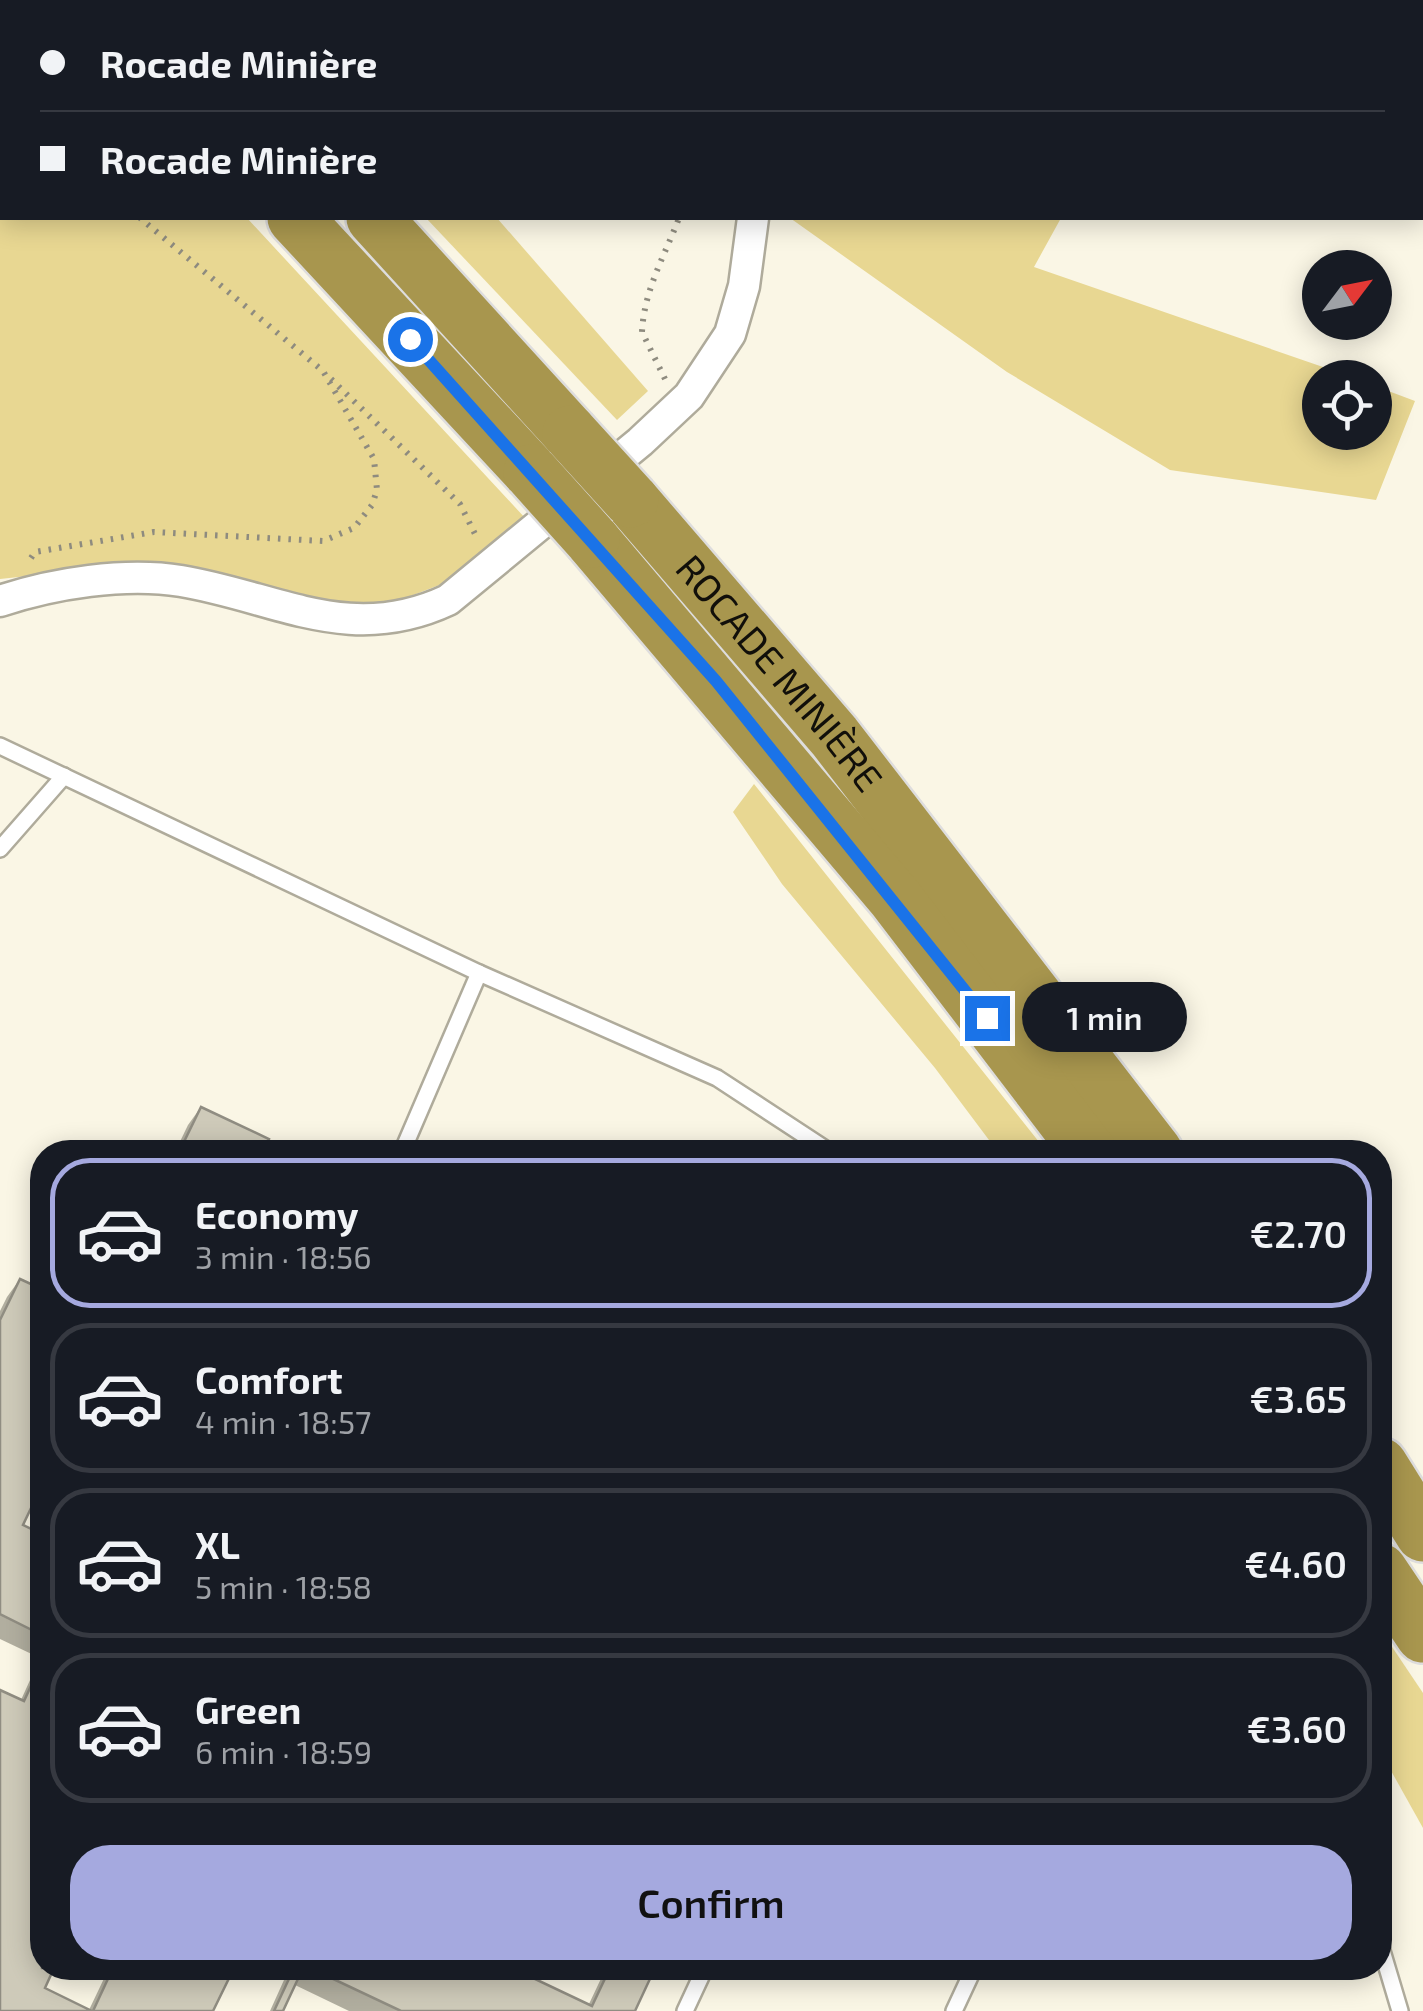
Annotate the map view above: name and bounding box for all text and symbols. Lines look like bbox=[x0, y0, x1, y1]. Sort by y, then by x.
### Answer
text: Rocade Minière bbox=[100, 40, 377, 86]
text: Rocade Minière bbox=[100, 136, 377, 182]
north arrow bbox=[1302, 250, 1392, 340]
map controls bbox=[1302, 250, 1392, 450]
route start bbox=[388, 317, 433, 362]
button: locate bbox=[1302, 360, 1392, 450]
street label: ROCADE MINIÈRE bbox=[667, 545, 893, 800]
callout: 1 min bbox=[1022, 983, 1187, 1053]
route end bbox=[965, 996, 1010, 1041]
text: 1 min bbox=[1067, 998, 1142, 1036]
icon: car bbox=[75, 1188, 165, 1278]
text: Economy bbox=[195, 1191, 359, 1237]
text: €2.70 bbox=[1250, 1210, 1347, 1256]
text: 3 min · 18:56 bbox=[195, 1237, 371, 1275]
icon: car bbox=[75, 1353, 165, 1443]
text: Comfort bbox=[195, 1356, 343, 1402]
text: €3.65 bbox=[1249, 1375, 1347, 1421]
text: 4 min · 18:57 bbox=[195, 1402, 371, 1440]
icon: car bbox=[75, 1518, 165, 1608]
text: XL bbox=[195, 1521, 240, 1567]
text: €4.60 bbox=[1244, 1540, 1347, 1586]
text: 5 min · 18:58 bbox=[195, 1567, 372, 1605]
icon: car bbox=[75, 1683, 165, 1773]
text: Green bbox=[195, 1686, 301, 1732]
text: €3.60 bbox=[1247, 1705, 1347, 1751]
text: 6 min · 18:59 bbox=[195, 1732, 372, 1770]
button: Confirm bbox=[70, 1845, 1352, 1960]

